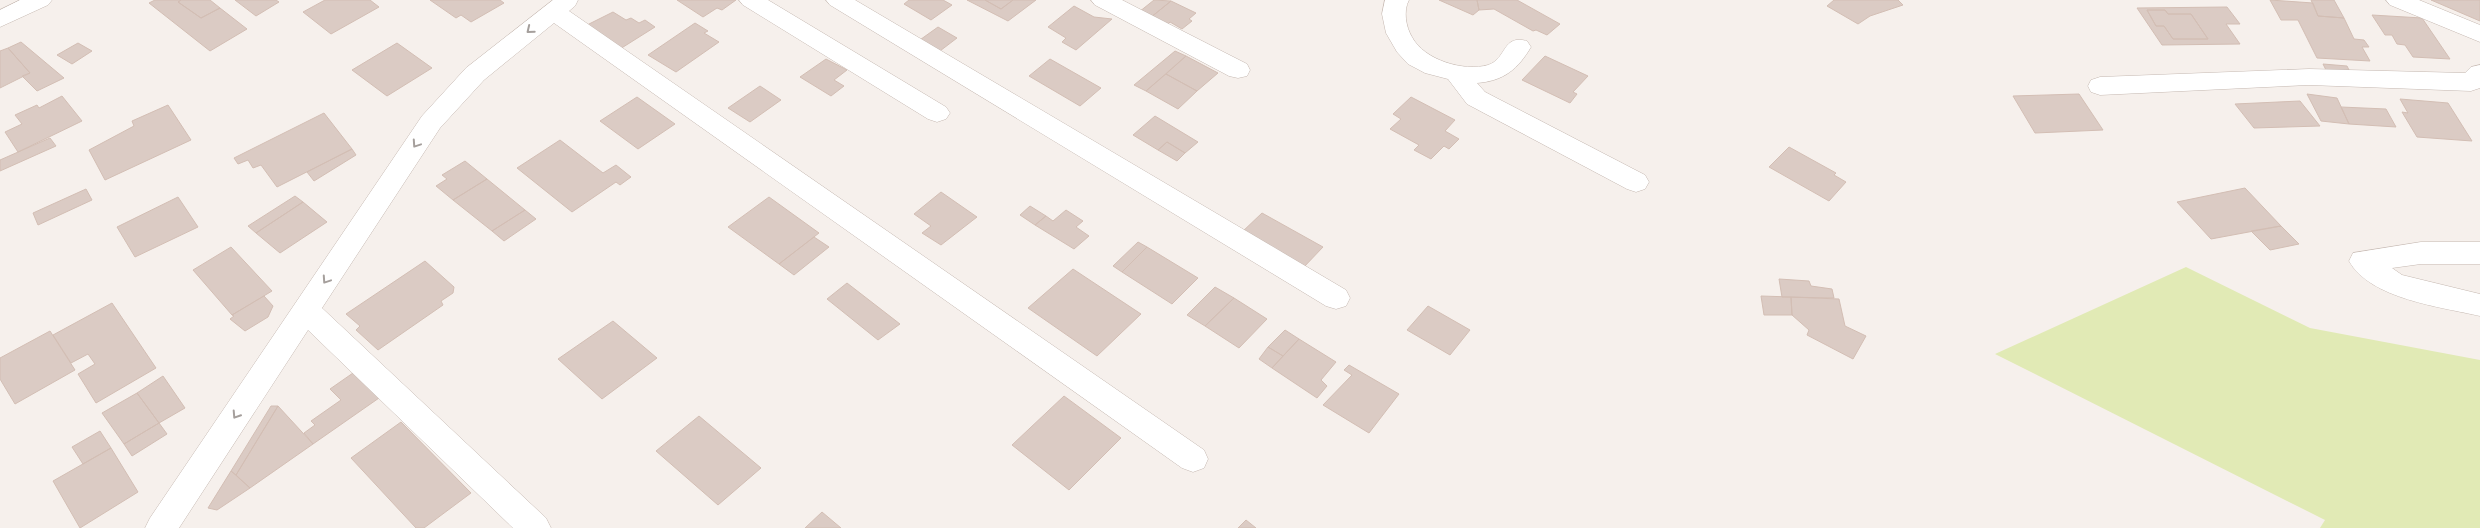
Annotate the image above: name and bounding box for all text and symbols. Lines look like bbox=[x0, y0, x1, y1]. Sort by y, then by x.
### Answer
one-way arrow bbox=[527, 25, 536, 33]
one-way arrow bbox=[413, 139, 422, 148]
one-way arrow bbox=[323, 274, 332, 283]
one-way arrow bbox=[233, 409, 242, 419]

